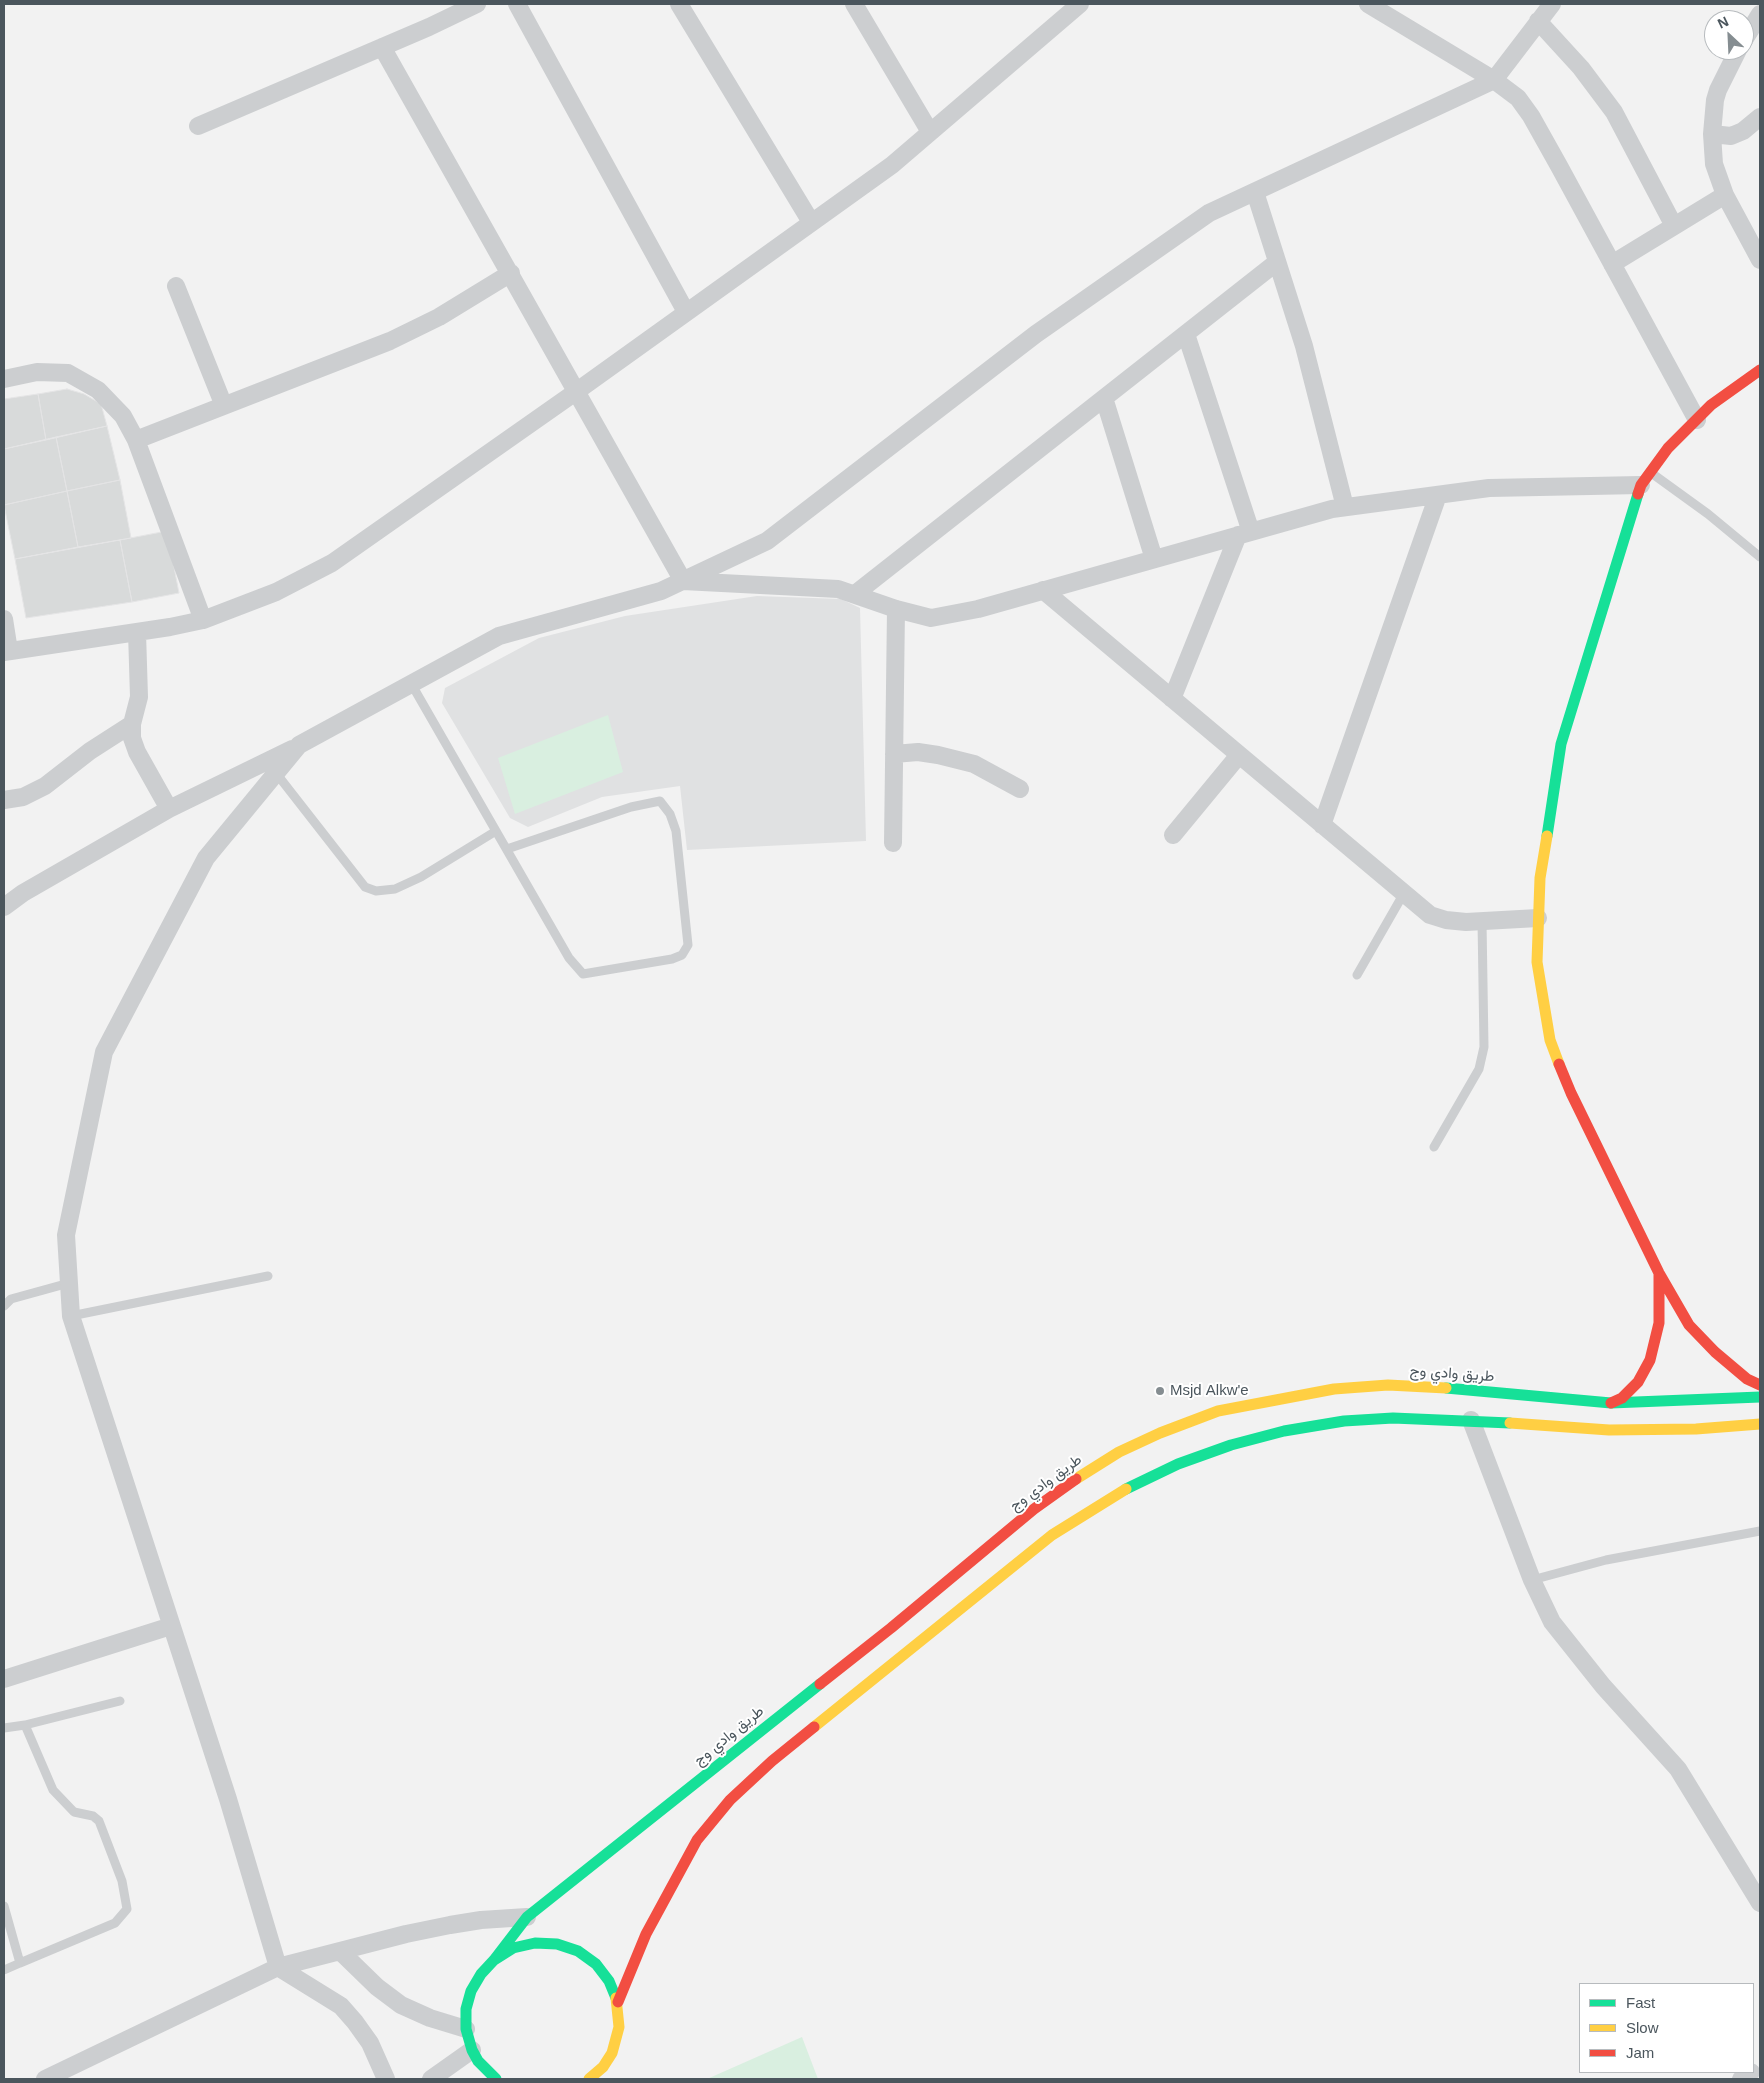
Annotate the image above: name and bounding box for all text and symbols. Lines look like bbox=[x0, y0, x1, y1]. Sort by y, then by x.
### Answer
north arrow bbox=[1704, 10, 1754, 60]
text: N bbox=[1715, 13, 1731, 32]
street label: طريق وادي وج bbox=[1409, 1362, 1495, 1386]
place label: Msjd Alkw'e bbox=[1170, 1382, 1249, 1400]
marker: Msjd Alkw'e bbox=[1154, 1385, 1166, 1397]
street label: طريق وادي وج bbox=[1006, 1451, 1086, 1515]
street label: طريق وادي وج bbox=[690, 1702, 768, 1770]
legend bbox=[1579, 1983, 1754, 2073]
text: Fast bbox=[1626, 1994, 1655, 2011]
text: Slow bbox=[1626, 2019, 1659, 2036]
text: Jam bbox=[1626, 2044, 1654, 2061]

